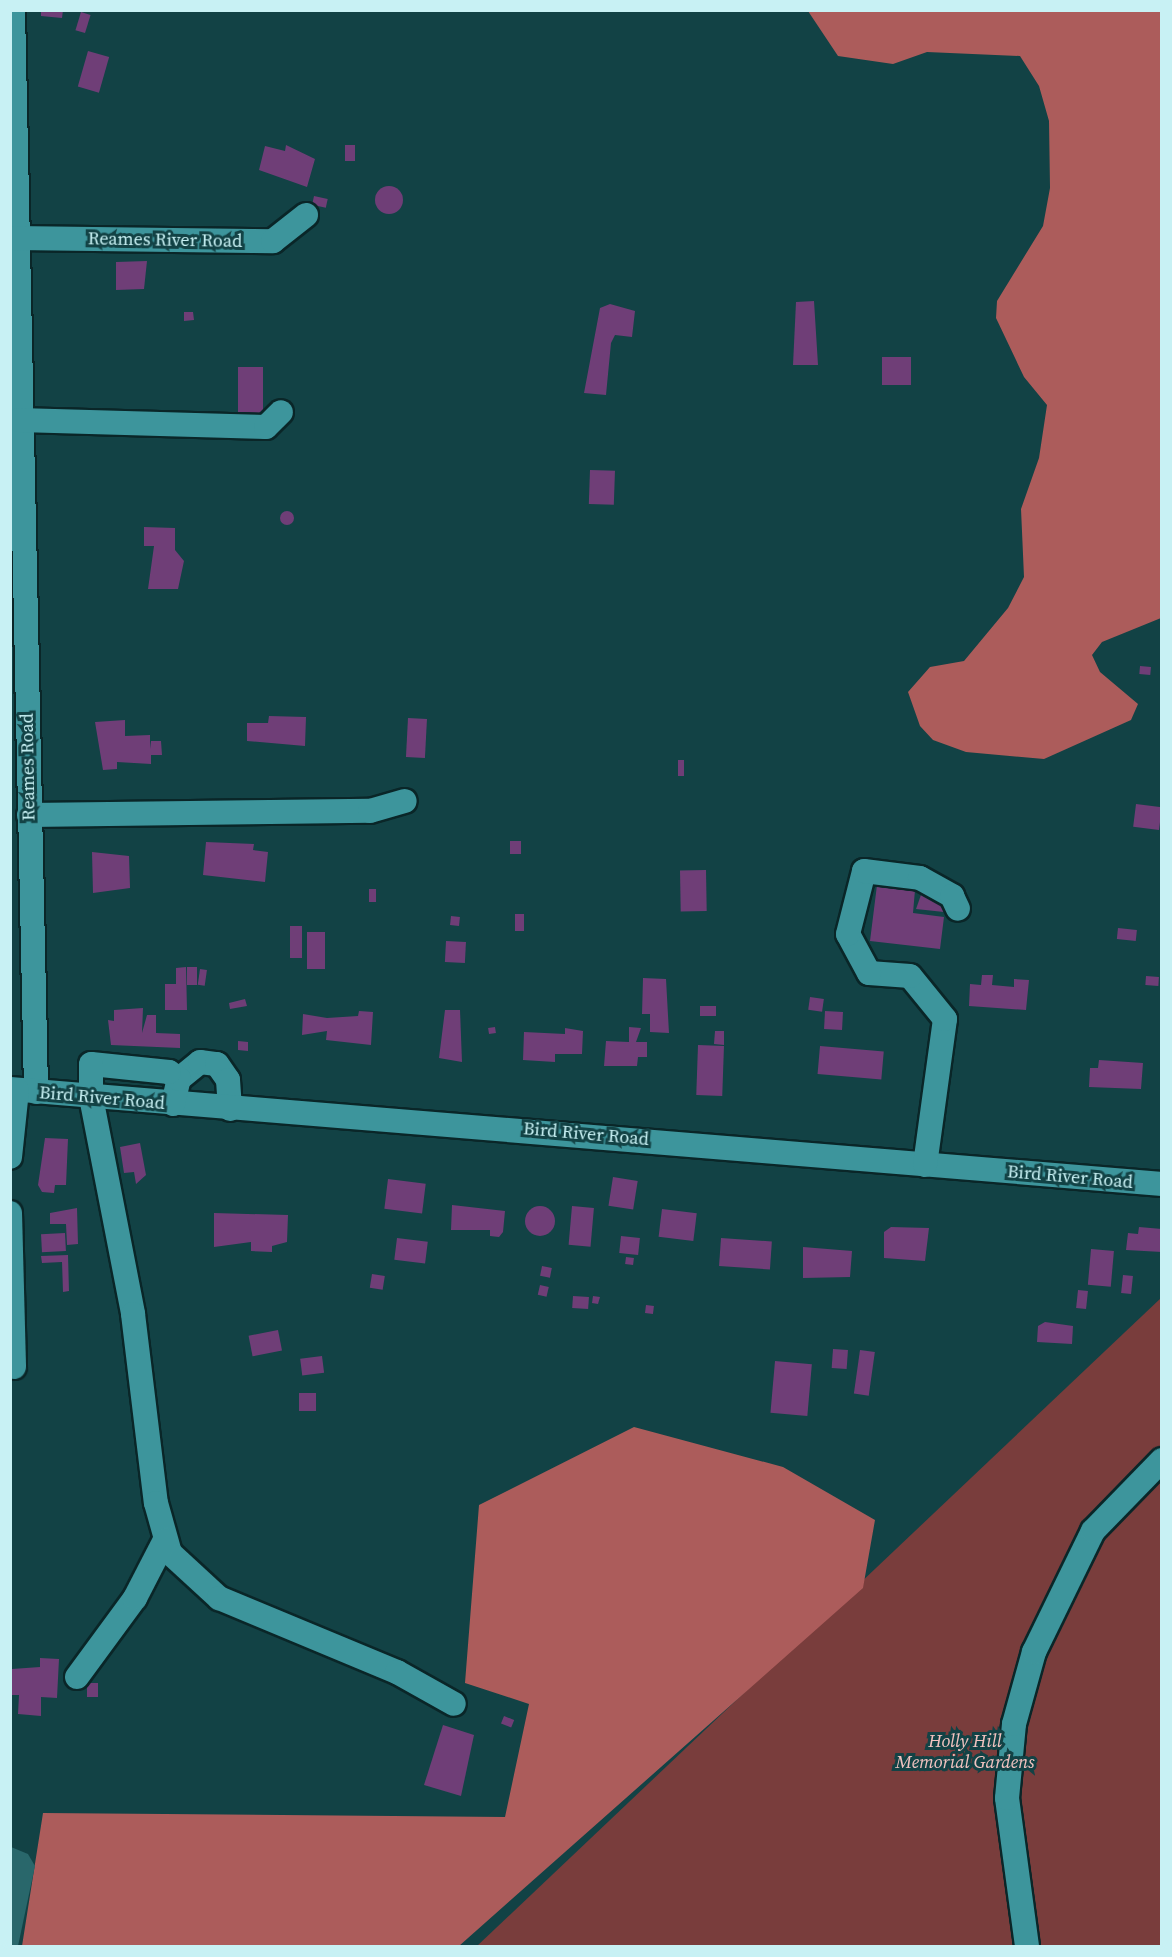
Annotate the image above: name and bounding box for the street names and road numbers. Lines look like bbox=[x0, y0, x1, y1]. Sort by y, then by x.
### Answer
street label: Reames River Road bbox=[88, 228, 242, 252]
street label: Reames Road bbox=[16, 713, 40, 821]
street label: Bird River Road bbox=[38, 1082, 166, 1114]
street label: Bird River Road bbox=[522, 1118, 650, 1150]
street label: Bird River Road bbox=[1006, 1161, 1134, 1193]

